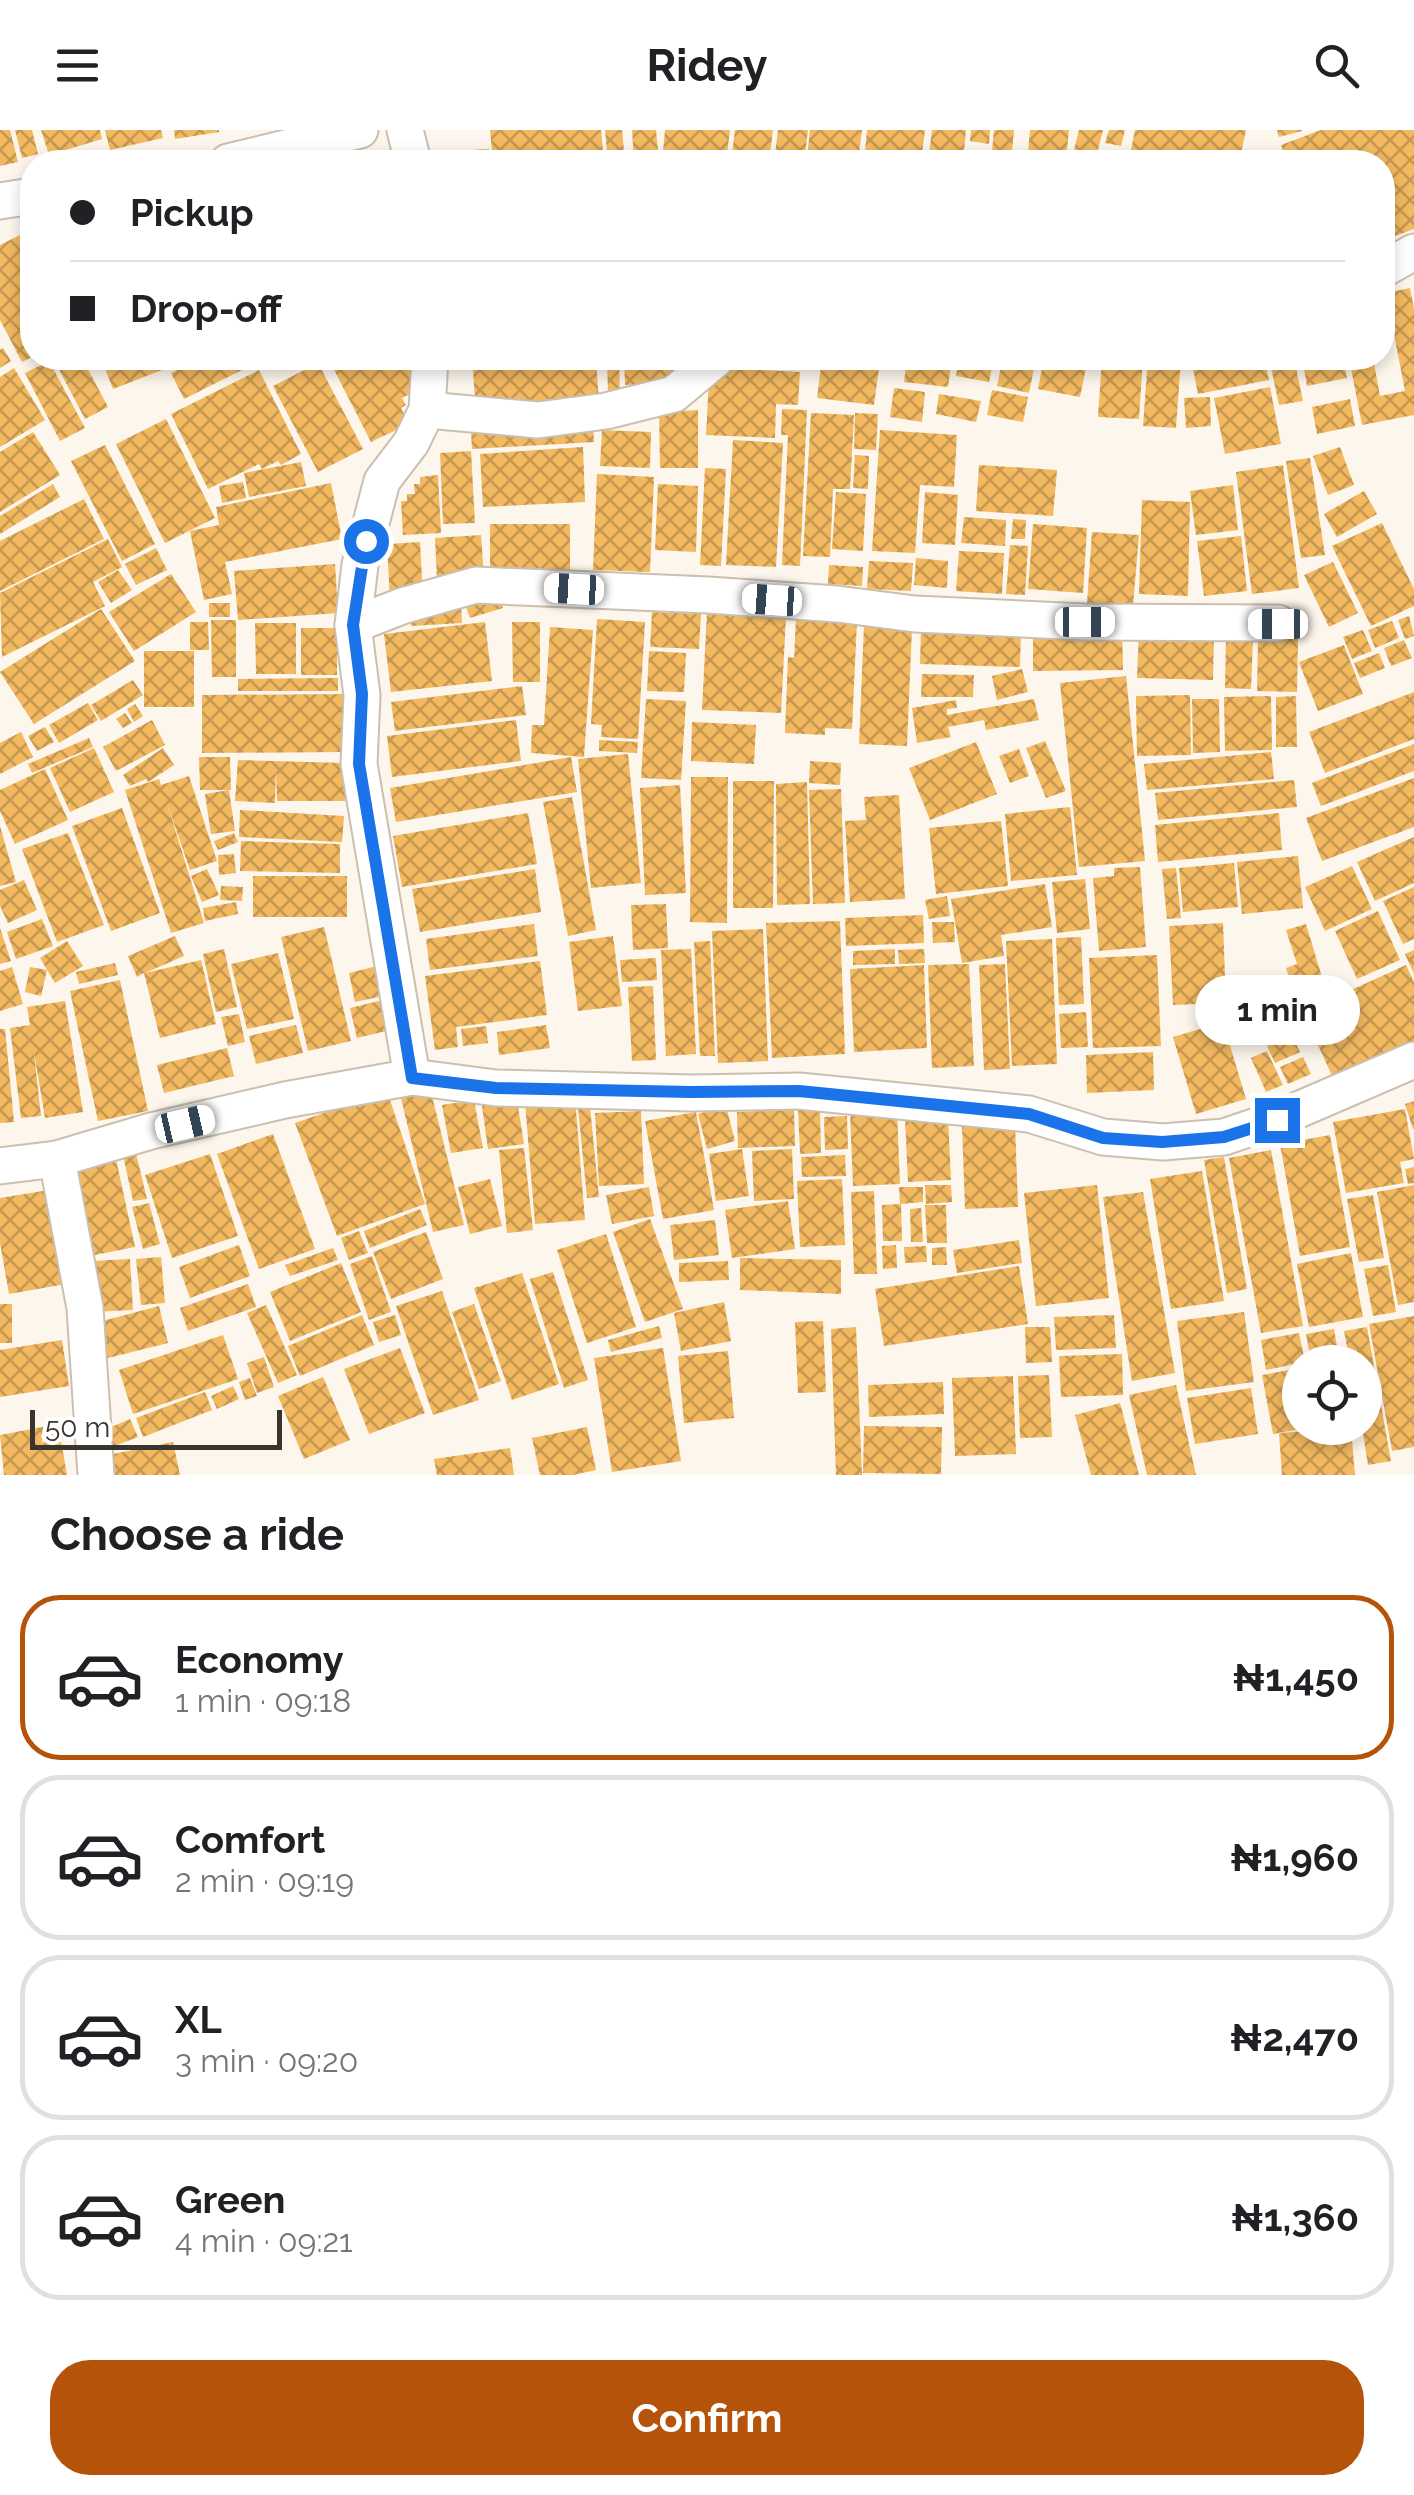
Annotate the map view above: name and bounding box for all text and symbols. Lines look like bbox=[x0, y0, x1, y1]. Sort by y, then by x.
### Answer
icon: menu bbox=[50, 38, 105, 93]
icon: search bbox=[1309, 38, 1364, 93]
text: Ridey bbox=[646, 39, 768, 92]
text: Pickup bbox=[130, 190, 254, 235]
text: Drop-off bbox=[130, 286, 282, 331]
route start bbox=[344, 519, 389, 564]
car bbox=[543, 572, 605, 606]
car bbox=[741, 583, 803, 617]
car bbox=[1055, 607, 1115, 637]
car bbox=[1248, 609, 1308, 639]
callout: 1 min bbox=[1194, 975, 1360, 1045]
text: 1 min bbox=[1237, 991, 1318, 1028]
route end bbox=[1255, 1098, 1300, 1143]
car bbox=[152, 1103, 218, 1145]
map controls bbox=[1282, 1345, 1382, 1445]
button: locate bbox=[1282, 1345, 1382, 1445]
scale bar bbox=[30, 1405, 282, 1450]
text: 50 m bbox=[45, 1411, 110, 1444]
text: Choose a ride bbox=[50, 1508, 344, 1561]
icon: car bbox=[55, 1633, 145, 1723]
text: Economy bbox=[175, 1637, 344, 1682]
text: ₦1,450 bbox=[1233, 1655, 1359, 1700]
text: 1 min · 09:18 bbox=[175, 1682, 351, 1719]
icon: car bbox=[55, 1813, 145, 1903]
text: Comfort bbox=[175, 1817, 325, 1862]
text: ₦1,960 bbox=[1230, 1835, 1359, 1880]
text: 2 min · 09:19 bbox=[175, 1862, 354, 1899]
icon: car bbox=[55, 1993, 145, 2083]
text: XL bbox=[175, 1997, 222, 2042]
text: ₦2,470 bbox=[1230, 2015, 1359, 2060]
text: 3 min · 09:20 bbox=[175, 2042, 358, 2079]
icon: car bbox=[55, 2173, 145, 2263]
text: Green bbox=[175, 2177, 285, 2222]
text: ₦1,360 bbox=[1231, 2195, 1359, 2240]
text: 4 min · 09:21 bbox=[175, 2222, 353, 2259]
button: Confirm bbox=[50, 2360, 1364, 2475]

